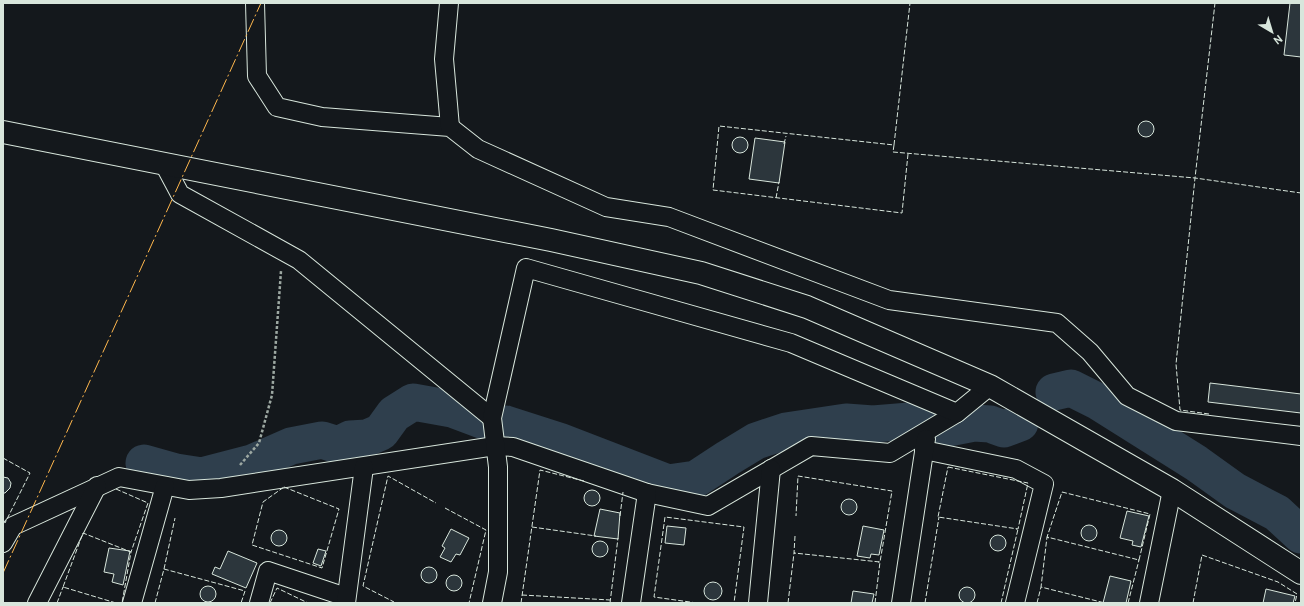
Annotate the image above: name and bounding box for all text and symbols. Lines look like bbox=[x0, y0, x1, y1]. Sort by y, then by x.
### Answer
north arrow bbox=[1252, 12, 1292, 52]
text: N bbox=[1270, 31, 1285, 47]

